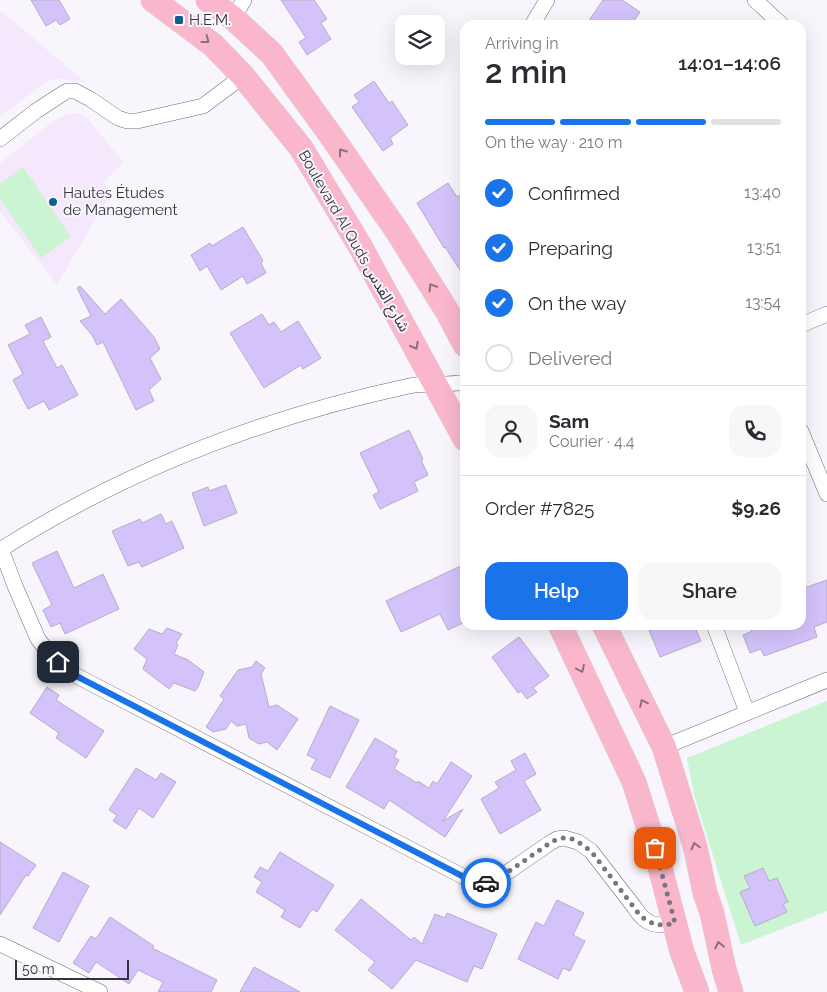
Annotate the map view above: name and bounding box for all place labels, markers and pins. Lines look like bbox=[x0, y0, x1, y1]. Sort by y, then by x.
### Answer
place label: H.E.M. bbox=[189, 11, 231, 29]
marker: H.E.M. bbox=[173, 14, 185, 26]
place label: Hautes Études de Management bbox=[63, 184, 178, 219]
marker: Hautes Études de Management bbox=[47, 196, 59, 208]
pin bbox=[37, 641, 79, 683]
pin bbox=[634, 827, 676, 869]

